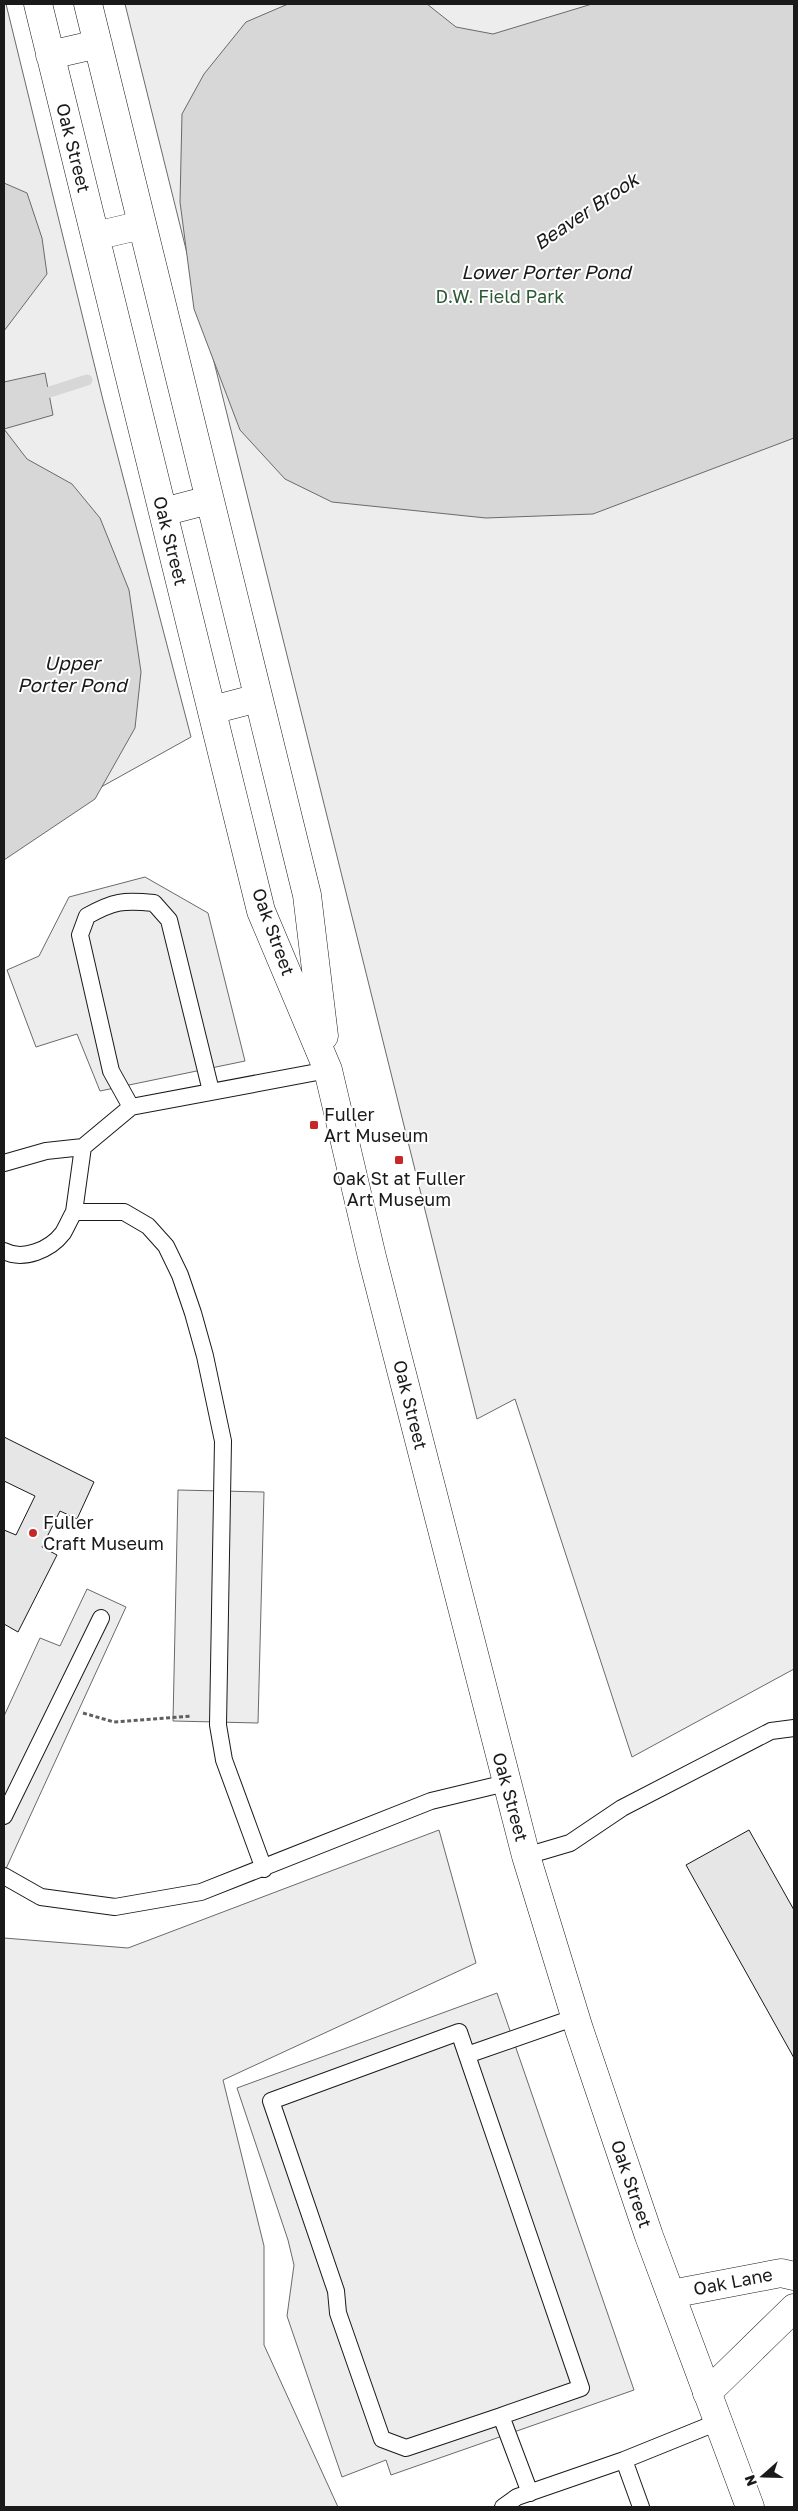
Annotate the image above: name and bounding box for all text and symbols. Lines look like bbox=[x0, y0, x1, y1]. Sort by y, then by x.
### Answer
street label: Oak Street bbox=[52, 101, 96, 195]
water label: Beaver Brook bbox=[529, 166, 644, 254]
water label: Lower Porter Pond bbox=[461, 260, 633, 283]
park label: D.W. Field Park bbox=[436, 285, 564, 307]
street label: Oak Street bbox=[149, 494, 193, 588]
water label: Upper Porter Pond bbox=[17, 651, 129, 696]
street label: Oak Street bbox=[248, 885, 300, 978]
place label: Fuller Art Museum bbox=[324, 1103, 428, 1146]
marker: Fuller Art Museum bbox=[308, 1119, 320, 1131]
marker: Oak St at Fuller Art Museum bbox=[393, 1154, 405, 1166]
place label: Oak St at Fuller Art Museum bbox=[332, 1167, 466, 1210]
street label: Oak Street bbox=[389, 1358, 433, 1452]
place label: Fuller Craft Museum bbox=[43, 1511, 164, 1554]
marker: Fuller Craft Museum bbox=[27, 1527, 39, 1539]
street label: Oak Street bbox=[489, 1750, 533, 1844]
street label: Oak Street bbox=[607, 2137, 657, 2230]
street label: Oak Lane bbox=[691, 2263, 774, 2299]
north arrow bbox=[738, 2451, 788, 2501]
text: N bbox=[741, 2473, 760, 2489]

